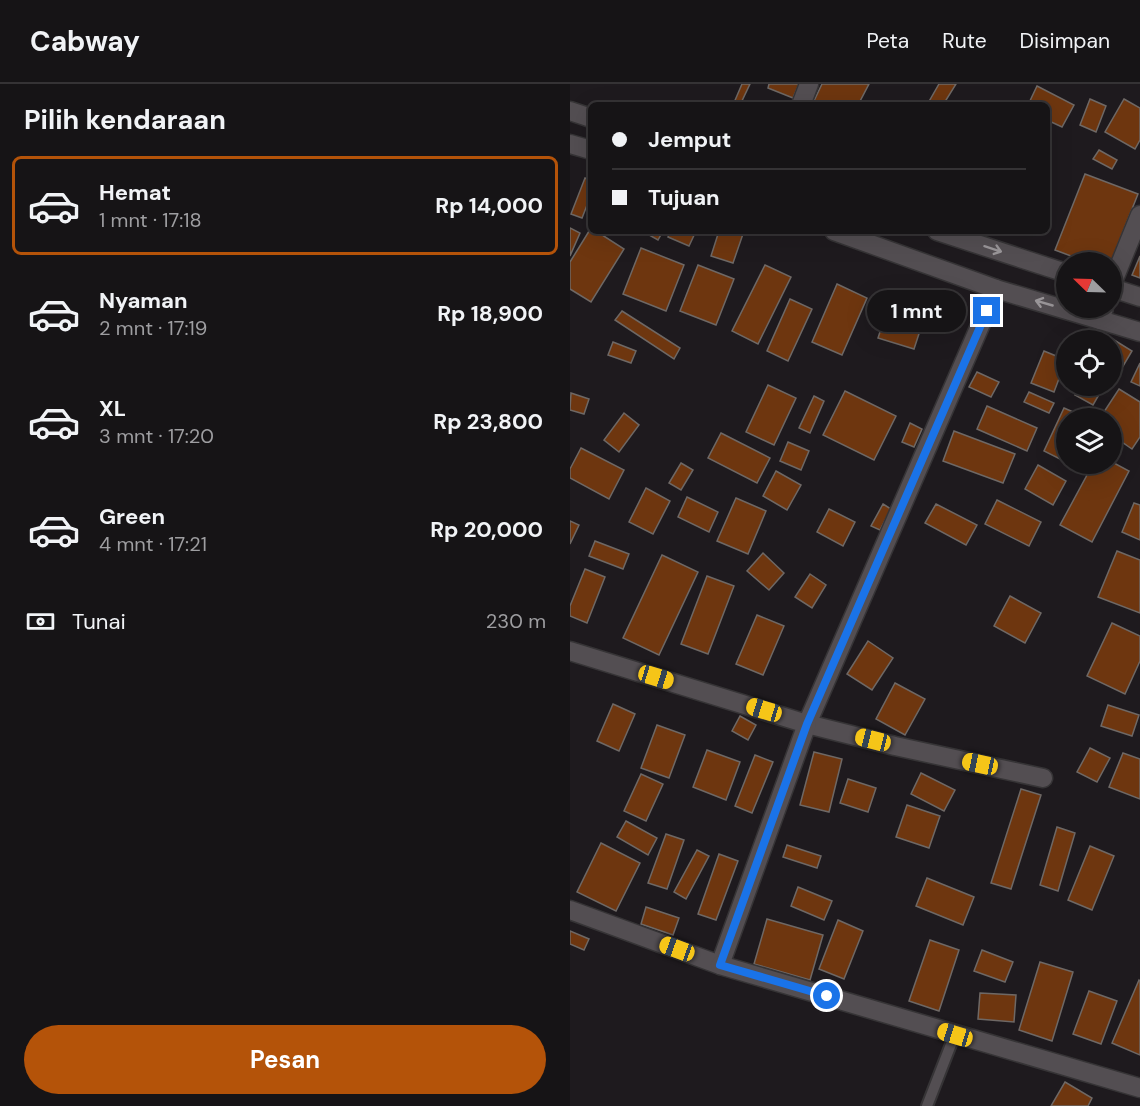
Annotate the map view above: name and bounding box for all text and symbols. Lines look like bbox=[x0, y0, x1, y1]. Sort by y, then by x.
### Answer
text: Cabway bbox=[30, 23, 140, 60]
text: Peta bbox=[866, 27, 909, 55]
text: Rute bbox=[942, 27, 987, 55]
text: Disimpan bbox=[1020, 27, 1110, 55]
text: Pilih kendaraan bbox=[24, 102, 226, 137]
text: Jemput bbox=[648, 125, 731, 154]
text: Hemat bbox=[99, 178, 171, 207]
icon: car bbox=[27, 179, 81, 233]
text: Tujuan bbox=[648, 183, 720, 212]
text: Rp 14,000 bbox=[435, 191, 543, 220]
text: 1 mnt · 17:18 bbox=[99, 207, 202, 233]
one-way arrow bbox=[983, 244, 1002, 255]
north arrow bbox=[1056, 252, 1122, 318]
map controls bbox=[1056, 252, 1122, 474]
text: Nyaman bbox=[99, 286, 188, 315]
icon: car bbox=[27, 287, 81, 341]
callout: 1 mnt bbox=[867, 290, 966, 332]
route end bbox=[973, 297, 1000, 324]
one-way arrow bbox=[1035, 297, 1054, 308]
text: 1 mnt bbox=[891, 298, 942, 324]
text: Rp 18,900 bbox=[437, 299, 543, 328]
text: 2 mnt · 17:19 bbox=[99, 315, 207, 341]
button: locate bbox=[1056, 330, 1122, 396]
text: XL bbox=[99, 394, 126, 423]
icon: car bbox=[27, 395, 81, 449]
text: Rp 23,800 bbox=[433, 407, 543, 436]
button: layers bbox=[1056, 408, 1122, 474]
text: 3 mnt · 17:20 bbox=[99, 423, 214, 449]
text: Green bbox=[99, 502, 165, 531]
icon: car bbox=[27, 503, 81, 557]
text: Rp 20,000 bbox=[430, 515, 543, 544]
text: 4 mnt · 17:21 bbox=[99, 531, 207, 557]
icon: cash bbox=[24, 605, 57, 638]
text: Tunai bbox=[72, 607, 126, 636]
text: 230 m bbox=[486, 608, 546, 634]
car bbox=[636, 663, 676, 691]
car bbox=[744, 696, 784, 724]
car bbox=[853, 727, 893, 753]
car bbox=[961, 751, 999, 777]
car bbox=[657, 934, 697, 964]
route start bbox=[813, 982, 840, 1009]
car bbox=[935, 1021, 975, 1049]
button: Pesan bbox=[24, 1025, 546, 1094]

